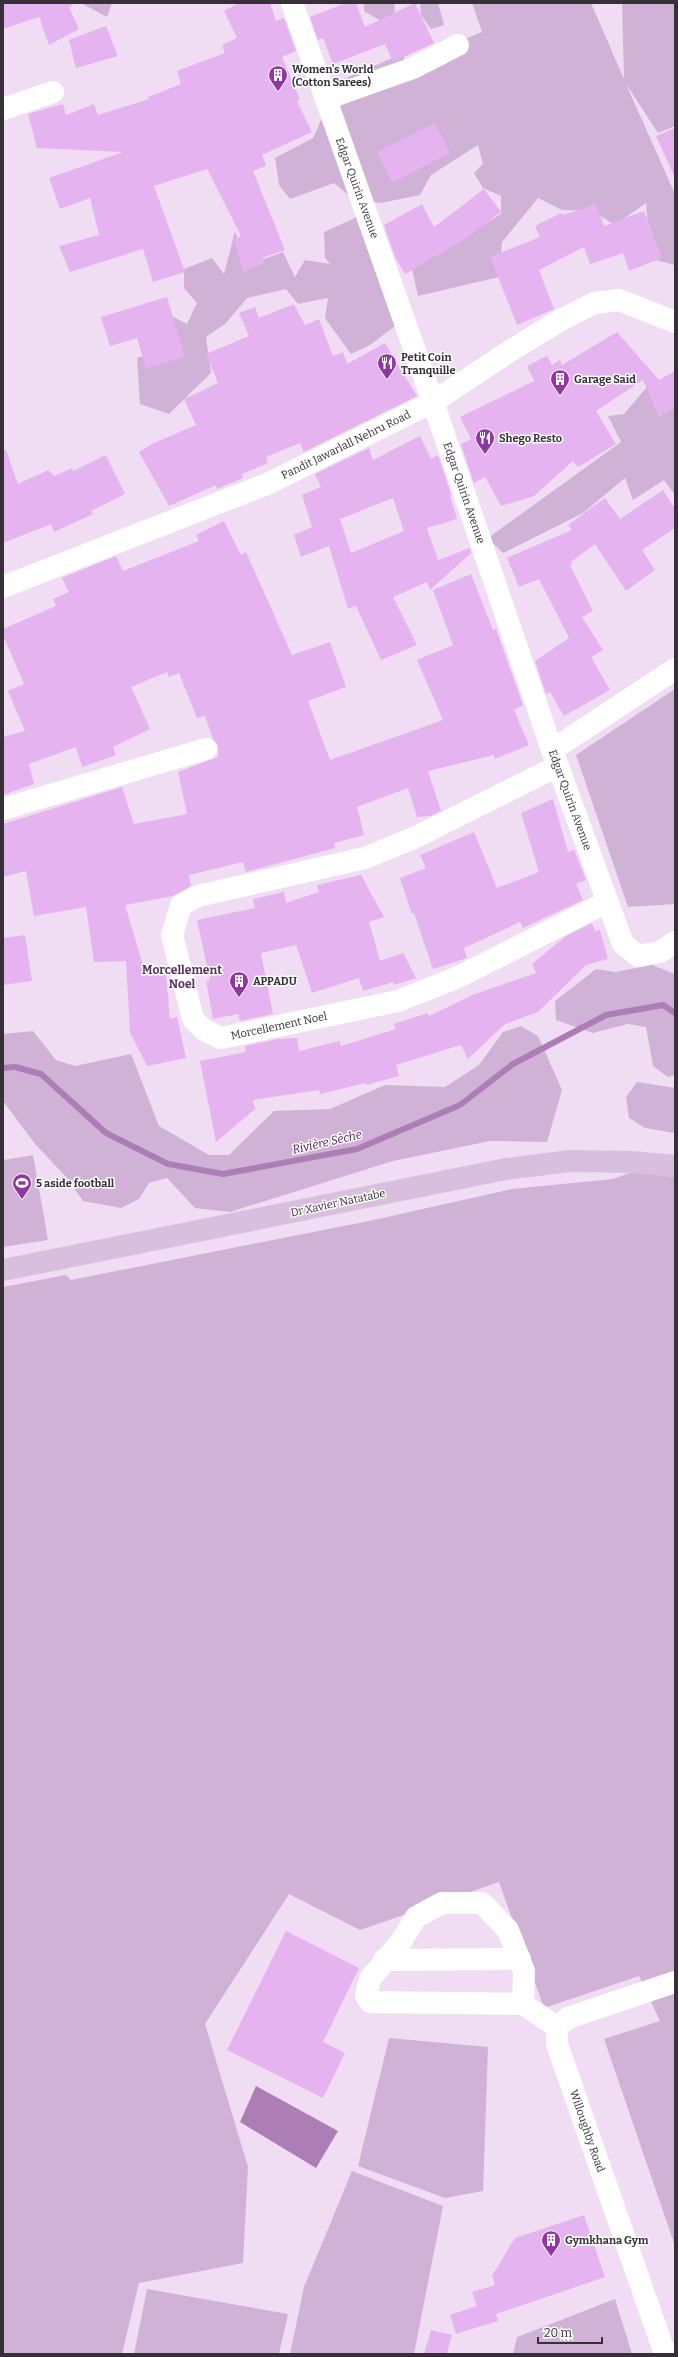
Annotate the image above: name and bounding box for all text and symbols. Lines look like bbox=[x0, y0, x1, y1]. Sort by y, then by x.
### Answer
place label: Women's World (Cotton Sarees) bbox=[292, 63, 374, 89]
building icon: Women's World (Cotton Sarees) bbox=[267, 64, 289, 92]
street label: Edgar Quirin Avenue bbox=[333, 136, 381, 240]
place label: Petit Coin Tranquille bbox=[401, 351, 456, 377]
restaurant icon: Petit Coin Tranquille bbox=[376, 352, 398, 380]
building icon: Garage Said bbox=[549, 368, 571, 396]
place label: Garage Said bbox=[574, 373, 636, 386]
street label: Pandit Jawarlall Nehru Road bbox=[279, 408, 413, 482]
restaurant icon: Shego Resto bbox=[474, 427, 496, 455]
place label: Shego Resto bbox=[499, 432, 562, 445]
street label: Edgar Quirin Avenue bbox=[441, 441, 487, 545]
street label: Edgar Quirin Avenue bbox=[546, 748, 594, 852]
district label: Morcellement Noel bbox=[142, 963, 222, 991]
building icon: APPADU bbox=[228, 970, 250, 998]
place label: APPADU bbox=[253, 975, 297, 988]
street label: Morcellement Noel bbox=[230, 1009, 328, 1043]
water label: Rivière Sèche bbox=[291, 1127, 363, 1157]
sports icon: 5 aside football bbox=[11, 1172, 33, 1200]
place label: 5 aside football bbox=[36, 1177, 115, 1190]
street label: Dr Xavier Natatabe bbox=[289, 1187, 387, 1219]
street label: Willoughby Road bbox=[567, 2088, 607, 2174]
building icon: Gymkhana Gym bbox=[540, 2229, 562, 2257]
place label: Gymkhana Gym bbox=[565, 2234, 649, 2247]
scale bar bbox=[538, 2319, 602, 2345]
text: 20 m bbox=[544, 2326, 573, 2340]

